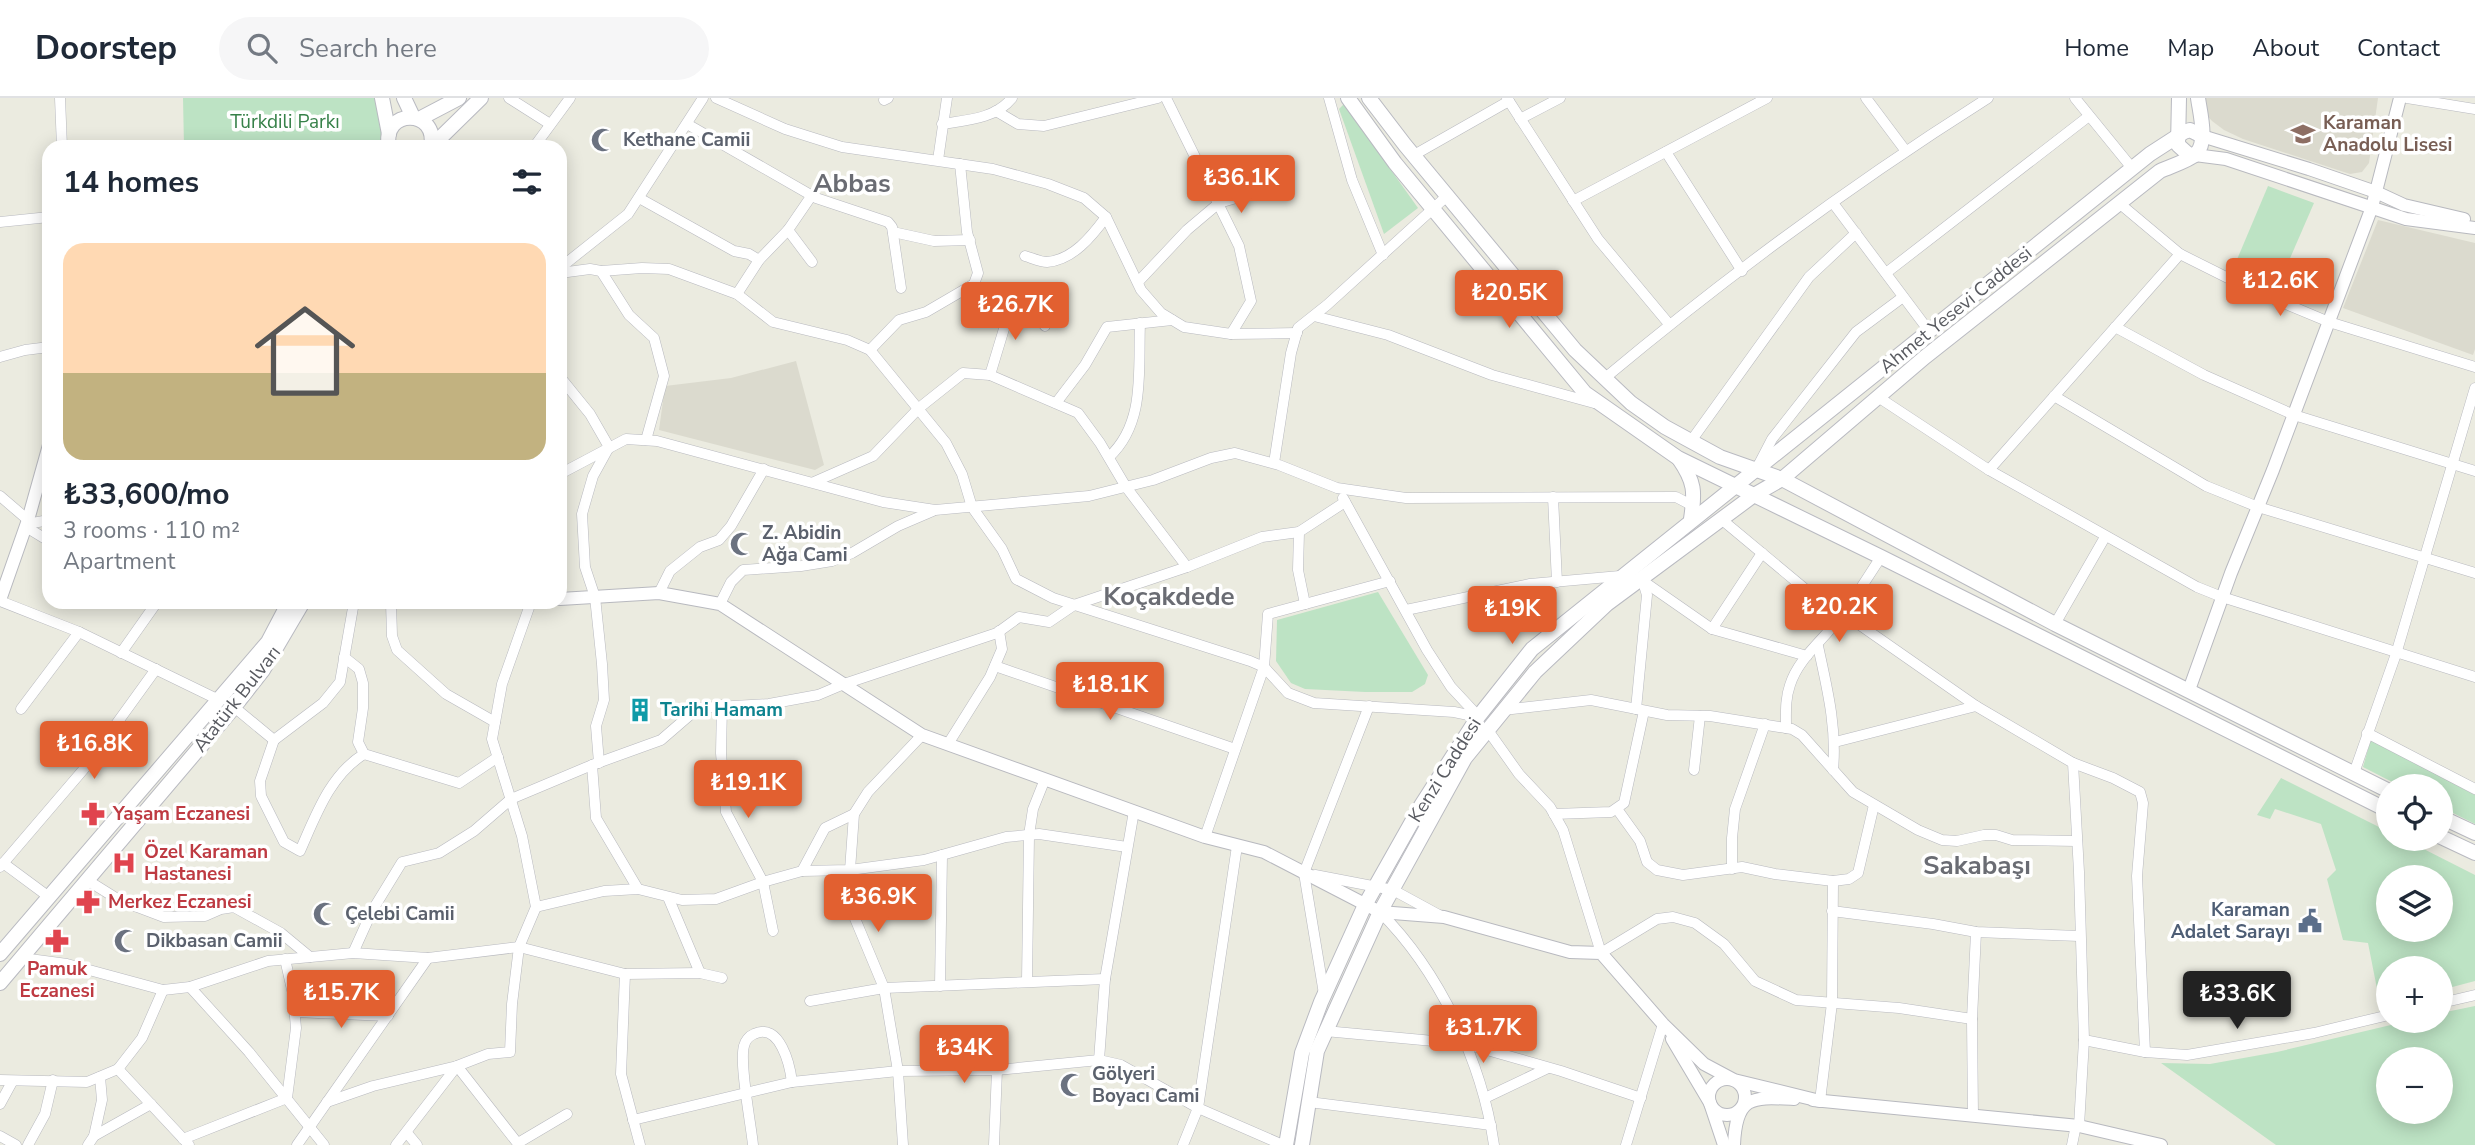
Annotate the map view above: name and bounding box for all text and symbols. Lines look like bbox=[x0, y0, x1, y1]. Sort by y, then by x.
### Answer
search box bbox=[219, 17, 709, 80]
text: Doorstep bbox=[35, 26, 177, 71]
icon: search bbox=[243, 29, 281, 67]
text: Search here bbox=[299, 31, 437, 66]
text: Home bbox=[2064, 32, 2129, 64]
text: Map bbox=[2167, 32, 2214, 64]
text: About bbox=[2252, 32, 2319, 64]
text: Contact bbox=[2357, 32, 2440, 64]
park label: Türkdili Parkı bbox=[230, 109, 340, 135]
place label: Karaman Anadolu Lisesi bbox=[2323, 110, 2452, 158]
school or university icon: Karaman Anadolu Lisesi bbox=[2289, 120, 2317, 148]
mosque icon: Kethane Camii bbox=[589, 126, 617, 154]
place label: Kethane Camii bbox=[623, 127, 750, 153]
pin: ₺36.1K bbox=[1184, 156, 1298, 215]
text: 14 homes bbox=[63, 162, 199, 203]
text: ₺36.1K bbox=[1203, 162, 1279, 193]
icon: filters bbox=[508, 163, 546, 201]
district label: Abbas bbox=[813, 166, 891, 201]
street label: Ahmet Yesevi Caddesi bbox=[1874, 240, 2038, 380]
pin: ₺12.6K bbox=[2223, 258, 2337, 318]
text: ₺12.6K bbox=[2242, 265, 2318, 296]
pin: ₺20.5K bbox=[1452, 271, 1566, 330]
text: ₺20.5K bbox=[1471, 277, 1547, 308]
pin: ₺26.7K bbox=[958, 282, 1072, 342]
icon: home bbox=[242, 288, 368, 414]
text: ₺26.7K bbox=[977, 289, 1053, 320]
text: ₺33,600/mo bbox=[63, 474, 230, 515]
text: 3 rooms · 110 m² bbox=[63, 515, 240, 546]
place label: Z. Abidin Ağa Cami bbox=[762, 520, 848, 568]
mosque icon: Z. Abidin Ağa Cami bbox=[728, 530, 756, 558]
text: Apartment bbox=[63, 546, 175, 577]
district label: Koçakdede bbox=[1103, 579, 1235, 614]
pin: ₺20.2K bbox=[1782, 584, 1896, 644]
pin: ₺19K bbox=[1471, 587, 1553, 646]
text: ₺20.2K bbox=[1801, 591, 1877, 622]
text: ₺19K bbox=[1484, 593, 1540, 624]
street label: Atatürk Bulvarı bbox=[187, 640, 287, 758]
pin: ₺18.1K bbox=[1053, 662, 1167, 722]
text: ₺18.1K bbox=[1072, 669, 1148, 700]
building icon: Tarihi Hamam bbox=[626, 696, 654, 724]
place label: Tarihi Hamam bbox=[660, 697, 783, 723]
street label: Kenzi Caddesi bbox=[1402, 713, 1488, 827]
pin: ₺16.8K bbox=[37, 722, 151, 781]
text: ₺16.8K bbox=[56, 728, 132, 759]
pin: ₺19.1K bbox=[691, 760, 805, 820]
text: ₺19.1K bbox=[710, 767, 786, 798]
map controls bbox=[2376, 774, 2453, 1124]
button: locate bbox=[2376, 774, 2453, 851]
pharmacy icon: Yaşam Eczanesi bbox=[79, 800, 107, 828]
place label: Yaşam Eczanesi bbox=[112, 801, 250, 827]
place label: Özel Karaman Hastanesi bbox=[144, 839, 268, 887]
district label: Sakabaşı bbox=[1923, 848, 2031, 883]
hospital icon: Özel Karaman Hastanesi bbox=[110, 849, 138, 877]
button: layers bbox=[2376, 865, 2453, 942]
pin: ₺36.9K bbox=[821, 874, 935, 934]
text: ₺36.9K bbox=[840, 881, 916, 912]
pharmacy icon: Merkez Eczanesi bbox=[74, 888, 102, 916]
place label: Merkez Eczanesi bbox=[108, 889, 252, 915]
place label: Karaman Adalet Sarayı bbox=[2171, 897, 2290, 945]
mosque icon: Çelebi Camii bbox=[311, 900, 339, 928]
place label: Çelebi Camii bbox=[345, 901, 454, 927]
public building icon: Karaman Adalet Sarayı bbox=[2296, 907, 2324, 935]
pharmacy icon: Pamuk Eczanesi bbox=[43, 927, 71, 955]
mosque icon: Dikbasan Camii bbox=[112, 927, 140, 955]
place label: Dikbasan Camii bbox=[146, 928, 283, 954]
place label: Pamuk Eczanesi bbox=[19, 956, 95, 1004]
button: + bbox=[2376, 956, 2453, 1033]
pin: ₺15.7K bbox=[284, 970, 398, 1030]
pin: ₺33.6K bbox=[2180, 972, 2294, 1031]
text: ₺15.7K bbox=[303, 977, 379, 1008]
text: ₺33.6K bbox=[2199, 978, 2275, 1009]
pin: ₺31.7K bbox=[1426, 1006, 1540, 1065]
text: ₺31.7K bbox=[1445, 1012, 1521, 1043]
pin: ₺34K bbox=[923, 1026, 1005, 1085]
text: ₺34K bbox=[936, 1032, 992, 1063]
button: − bbox=[2376, 1047, 2453, 1124]
place label: Gölyeri Boyacı Cami bbox=[1092, 1061, 1199, 1109]
mosque icon: Gölyeri Boyacı Cami bbox=[1058, 1071, 1086, 1099]

